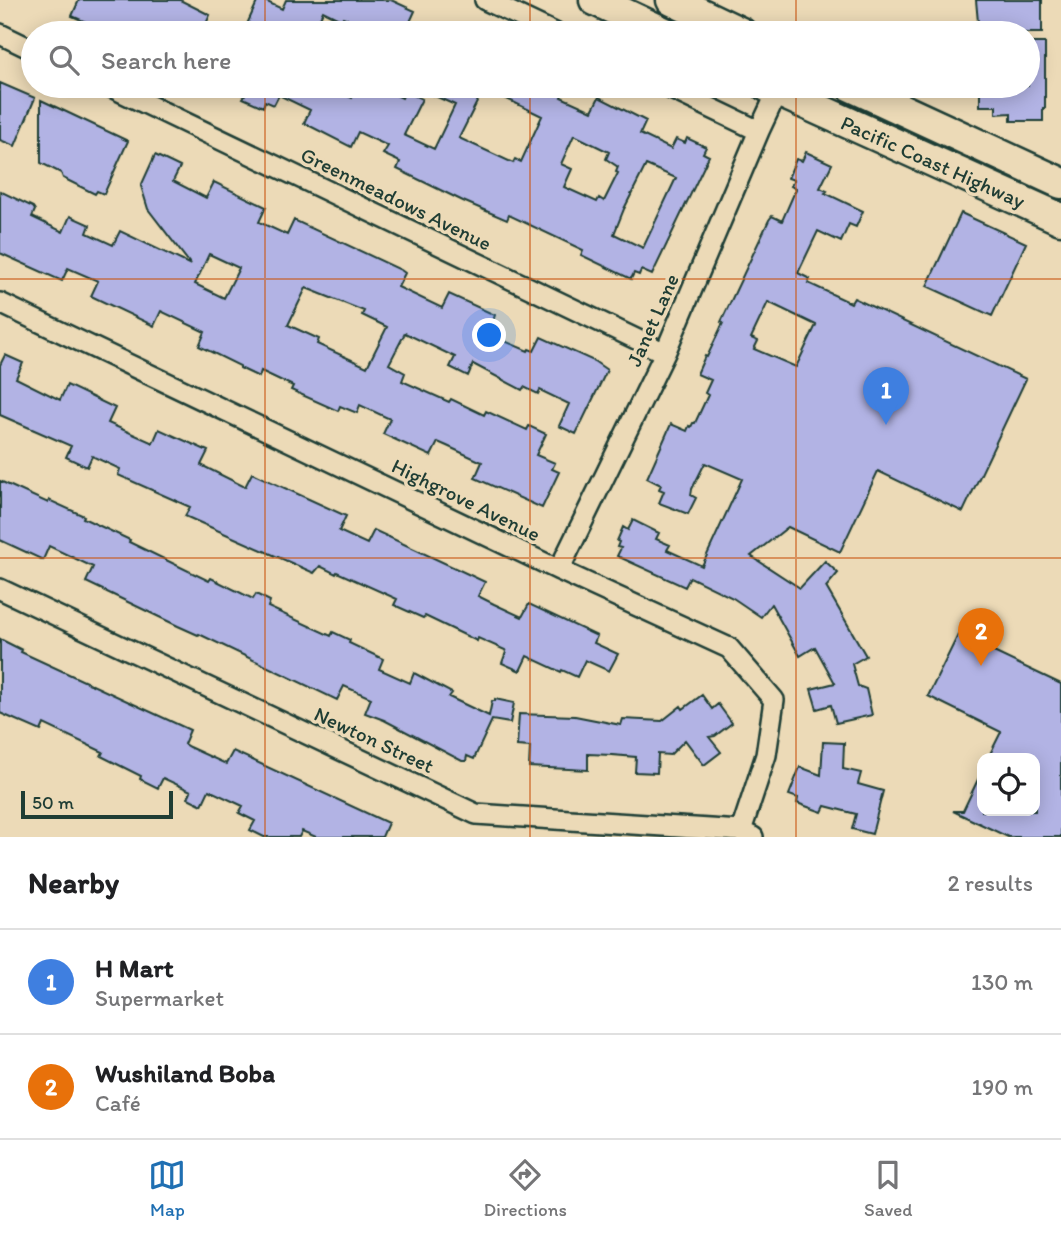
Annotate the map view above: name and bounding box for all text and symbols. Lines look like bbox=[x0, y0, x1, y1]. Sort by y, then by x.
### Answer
search box bbox=[21, 21, 1040, 98]
icon: search bbox=[45, 41, 83, 79]
text: Search here bbox=[101, 44, 231, 76]
street label: Pacific Coast Highway bbox=[837, 110, 1029, 214]
street label: Greenmeadows Avenue bbox=[297, 141, 496, 256]
street label: Janet Lane bbox=[621, 270, 684, 370]
your location bbox=[472, 318, 506, 352]
pin: 1 bbox=[863, 367, 909, 425]
street label: Highgrove Avenue bbox=[388, 453, 545, 546]
pin: 2 bbox=[958, 608, 1004, 666]
street label: Newton Street bbox=[310, 701, 438, 778]
map controls bbox=[977, 753, 1040, 816]
button: locate bbox=[977, 753, 1040, 816]
scale bar bbox=[21, 788, 173, 820]
text: 50 m bbox=[32, 791, 74, 814]
text: Nearby bbox=[28, 864, 119, 901]
text: 2 results bbox=[947, 869, 1033, 897]
text: H Mart bbox=[95, 952, 173, 984]
text: 1 bbox=[46, 968, 56, 996]
text: 130 m bbox=[971, 968, 1033, 996]
text: Supermarket bbox=[95, 984, 224, 1012]
text: Wushiland Boba bbox=[95, 1057, 275, 1089]
text: 2 bbox=[45, 1073, 57, 1101]
text: 190 m bbox=[972, 1073, 1033, 1101]
text: Café bbox=[95, 1089, 141, 1117]
tab: Map bbox=[148, 1156, 186, 1221]
tab: Directions bbox=[483, 1156, 567, 1221]
tab: Saved bbox=[864, 1156, 912, 1221]

